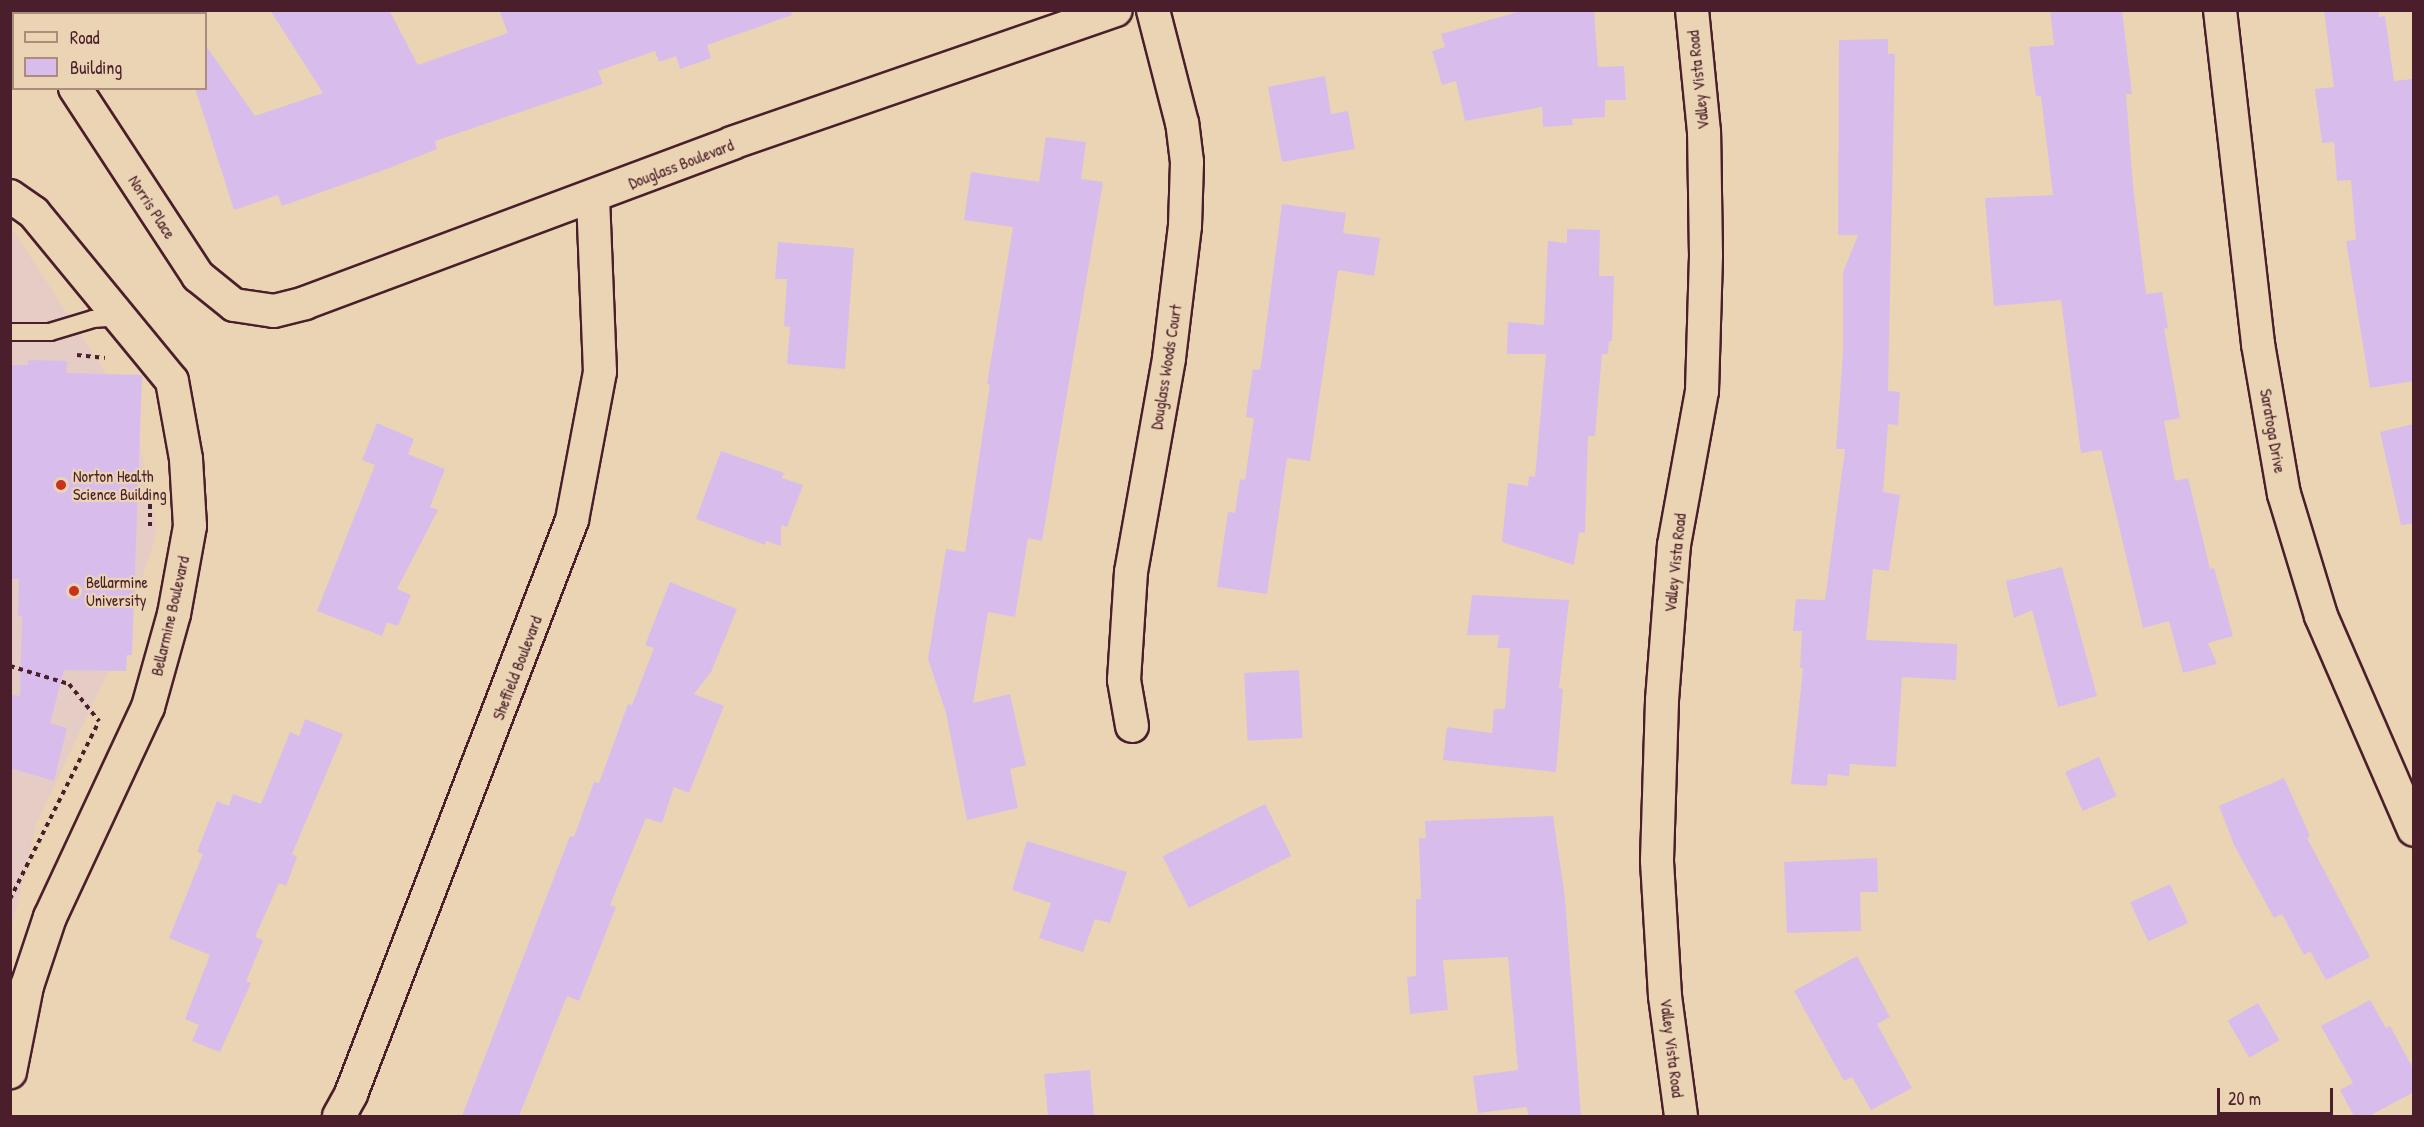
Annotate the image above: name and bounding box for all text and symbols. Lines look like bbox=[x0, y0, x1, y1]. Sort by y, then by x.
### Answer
legend bbox=[12, 12, 207, 90]
text: Road bbox=[70, 25, 100, 50]
street label: Valley Vista Road bbox=[1683, 30, 1713, 130]
text: Building bbox=[70, 55, 122, 80]
street label: Douglass Boulevard bbox=[626, 135, 736, 193]
street label: Norris Place bbox=[124, 172, 180, 242]
street label: Douglass Woods Court bbox=[1147, 303, 1185, 431]
street label: Saratoga Drive bbox=[2256, 387, 2290, 475]
place label: Norton Health Science Building bbox=[73, 466, 167, 504]
marker: Norton Health Science Building bbox=[54, 478, 68, 492]
street label: Valley Vista Road bbox=[1660, 513, 1690, 613]
street label: Bellarmine Boulevard bbox=[147, 554, 193, 678]
place label: Bellarmine University bbox=[86, 572, 148, 610]
marker: Bellarmine University bbox=[67, 584, 81, 598]
street label: Sheffield Boulevard bbox=[488, 613, 546, 723]
street label: Valley Vista Road bbox=[1656, 998, 1688, 1098]
scale bar bbox=[2220, 1076, 2336, 1114]
text: 20 m bbox=[2228, 1086, 2261, 1111]

